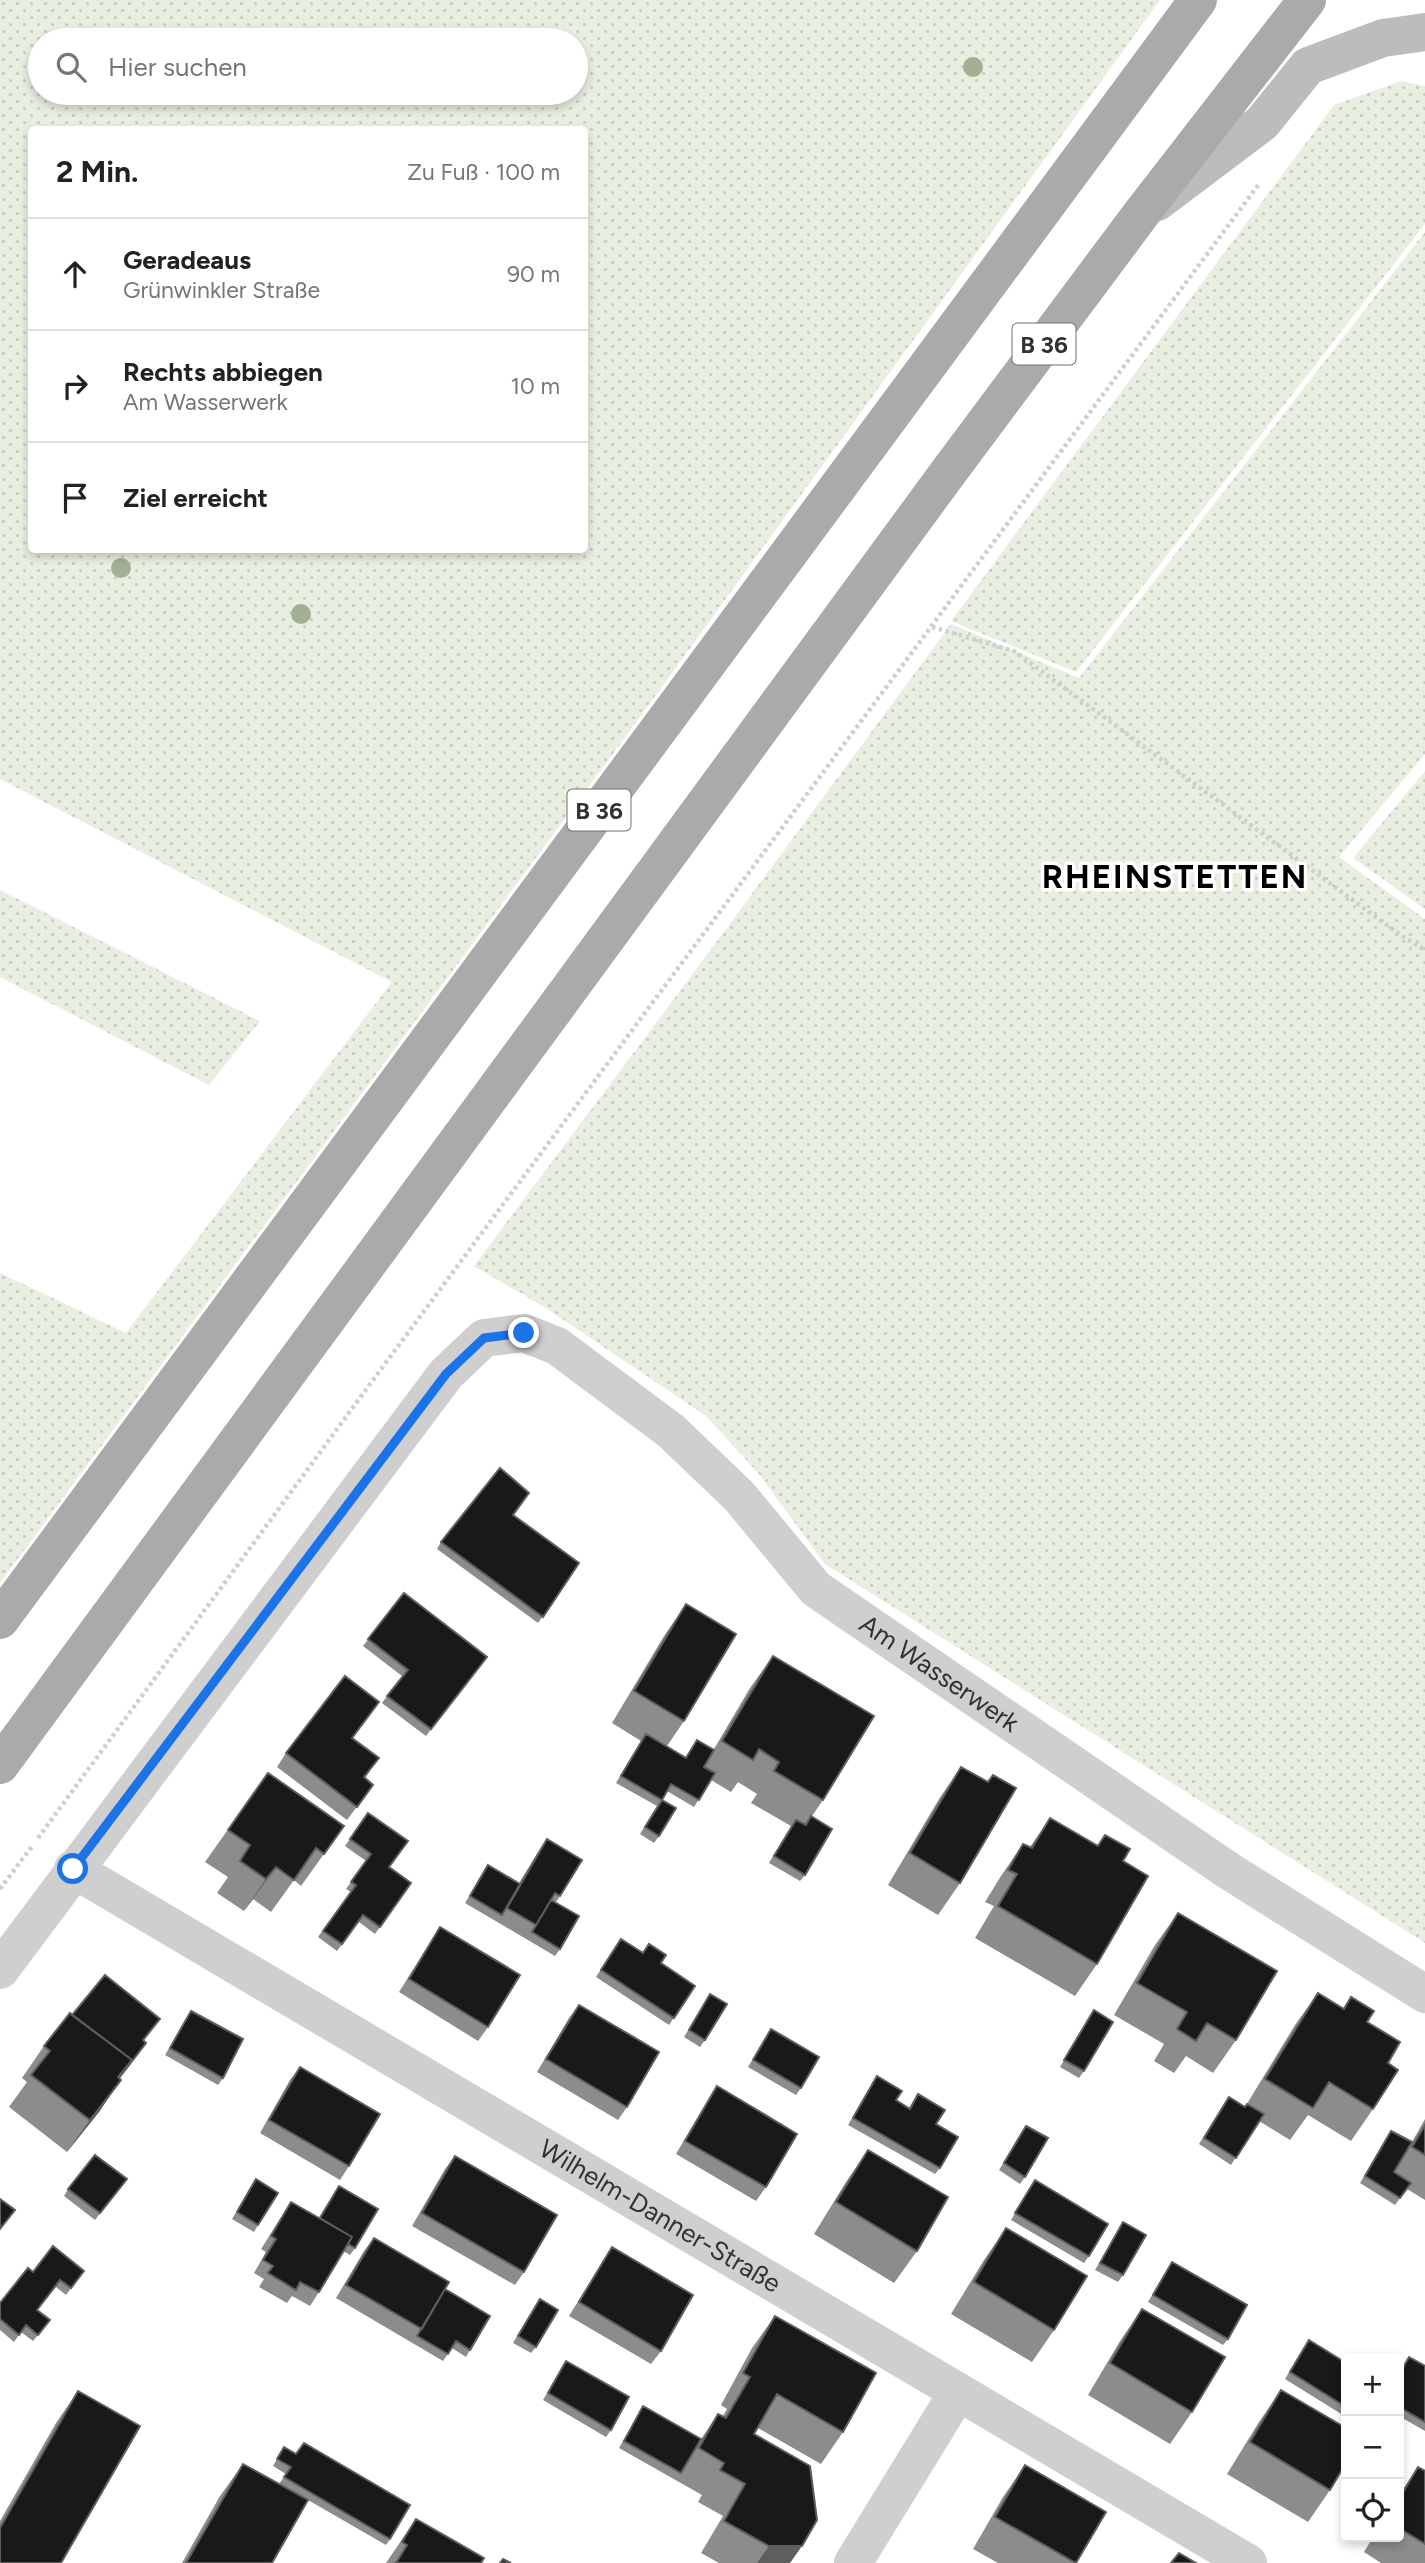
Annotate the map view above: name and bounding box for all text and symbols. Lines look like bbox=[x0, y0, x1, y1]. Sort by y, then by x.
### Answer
search box bbox=[28, 28, 588, 105]
icon: search bbox=[52, 48, 90, 86]
text: Hier suchen bbox=[108, 51, 247, 83]
text: 2 Min. bbox=[56, 153, 139, 190]
text: Zu Fuß · 100 m bbox=[407, 158, 560, 186]
text: Geradeaus bbox=[123, 244, 251, 276]
icon: ahead bbox=[56, 255, 94, 293]
text: 90 m bbox=[507, 260, 560, 288]
text: Grünwinkler Straße bbox=[123, 276, 320, 304]
road number: B 36 bbox=[1012, 324, 1076, 365]
text: Rechts abbiegen bbox=[123, 356, 323, 388]
icon: right bbox=[56, 367, 94, 405]
text: 10 m bbox=[511, 372, 560, 400]
text: Am Wasserwerk bbox=[123, 388, 288, 416]
icon: arrive bbox=[56, 479, 94, 517]
text: Ziel erreicht bbox=[123, 482, 268, 514]
road number: B 36 bbox=[568, 790, 630, 830]
district label: RHEINSTETTEN bbox=[1042, 857, 1308, 896]
route end bbox=[508, 1317, 539, 1348]
street label: Am Wasserwerk bbox=[853, 1608, 1026, 1739]
route start bbox=[57, 1853, 88, 1884]
street label: Wilhelm-Danner-Straße bbox=[534, 2132, 787, 2300]
map controls bbox=[1341, 2353, 1404, 2542]
button: + bbox=[1341, 2353, 1404, 2416]
button: − bbox=[1341, 2416, 1404, 2479]
button: locate bbox=[1341, 2479, 1404, 2542]

